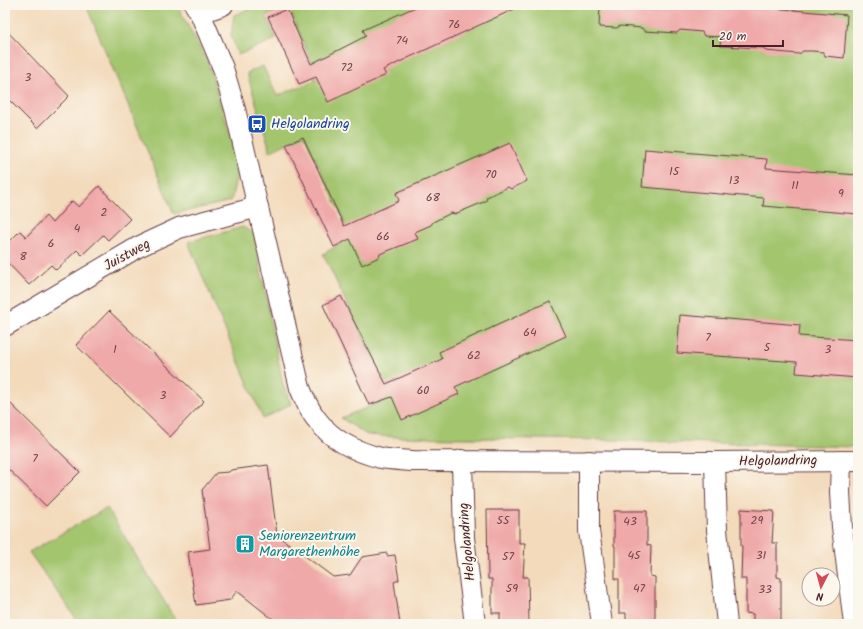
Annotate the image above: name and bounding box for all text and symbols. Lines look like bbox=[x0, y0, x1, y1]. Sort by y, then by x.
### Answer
house number: 76 bbox=[448, 15, 460, 34]
scale bar bbox=[713, 22, 783, 48]
text: 20 m bbox=[719, 27, 747, 46]
house number: 74 bbox=[396, 31, 408, 50]
house number: 72 bbox=[341, 58, 353, 77]
house number: 3 bbox=[25, 68, 32, 87]
bus stop icon: Helgolandring bbox=[246, 113, 268, 135]
place label: Helgolandring bbox=[271, 113, 350, 135]
house number: 15 bbox=[669, 162, 681, 181]
house number: 70 bbox=[485, 165, 497, 184]
house number: 13 bbox=[729, 171, 739, 190]
house number: 11 bbox=[791, 176, 799, 195]
house number: 9 bbox=[838, 184, 844, 203]
house number: 68 bbox=[426, 188, 441, 207]
house number: 2 bbox=[101, 203, 108, 222]
house number: 4 bbox=[74, 219, 81, 238]
house number: 66 bbox=[376, 227, 390, 246]
street label: Juistweg bbox=[100, 233, 154, 277]
house number: 6 bbox=[48, 234, 54, 253]
house number: 8 bbox=[19, 247, 27, 266]
house number: 64 bbox=[523, 323, 537, 342]
house number: 7 bbox=[705, 328, 711, 347]
house number: 5 bbox=[764, 338, 772, 357]
house number: 1 bbox=[113, 340, 117, 359]
house number: 3 bbox=[825, 340, 832, 359]
house number: 62 bbox=[467, 346, 481, 365]
house number: 60 bbox=[417, 381, 429, 400]
house number: 3 bbox=[160, 386, 167, 405]
house number: 7 bbox=[32, 449, 38, 468]
street label: Helgolandring bbox=[739, 449, 817, 473]
street label: Helgolandring bbox=[453, 502, 481, 582]
house number: 55 bbox=[497, 511, 511, 530]
house number: 29 bbox=[751, 511, 764, 530]
house number: 43 bbox=[623, 512, 637, 531]
place label: Seniorenzentrum Margarethenhöhe bbox=[259, 525, 360, 563]
building icon: Seniorenzentrum Margarethenhöhe bbox=[234, 533, 256, 555]
house number: 45 bbox=[627, 546, 642, 565]
house number: 31 bbox=[756, 546, 767, 565]
house number: 57 bbox=[502, 547, 514, 566]
north arrow bbox=[801, 567, 841, 607]
house number: 59 bbox=[506, 579, 518, 598]
house number: 47 bbox=[633, 579, 646, 598]
house number: 33 bbox=[758, 580, 772, 599]
text: N bbox=[816, 587, 824, 605]

